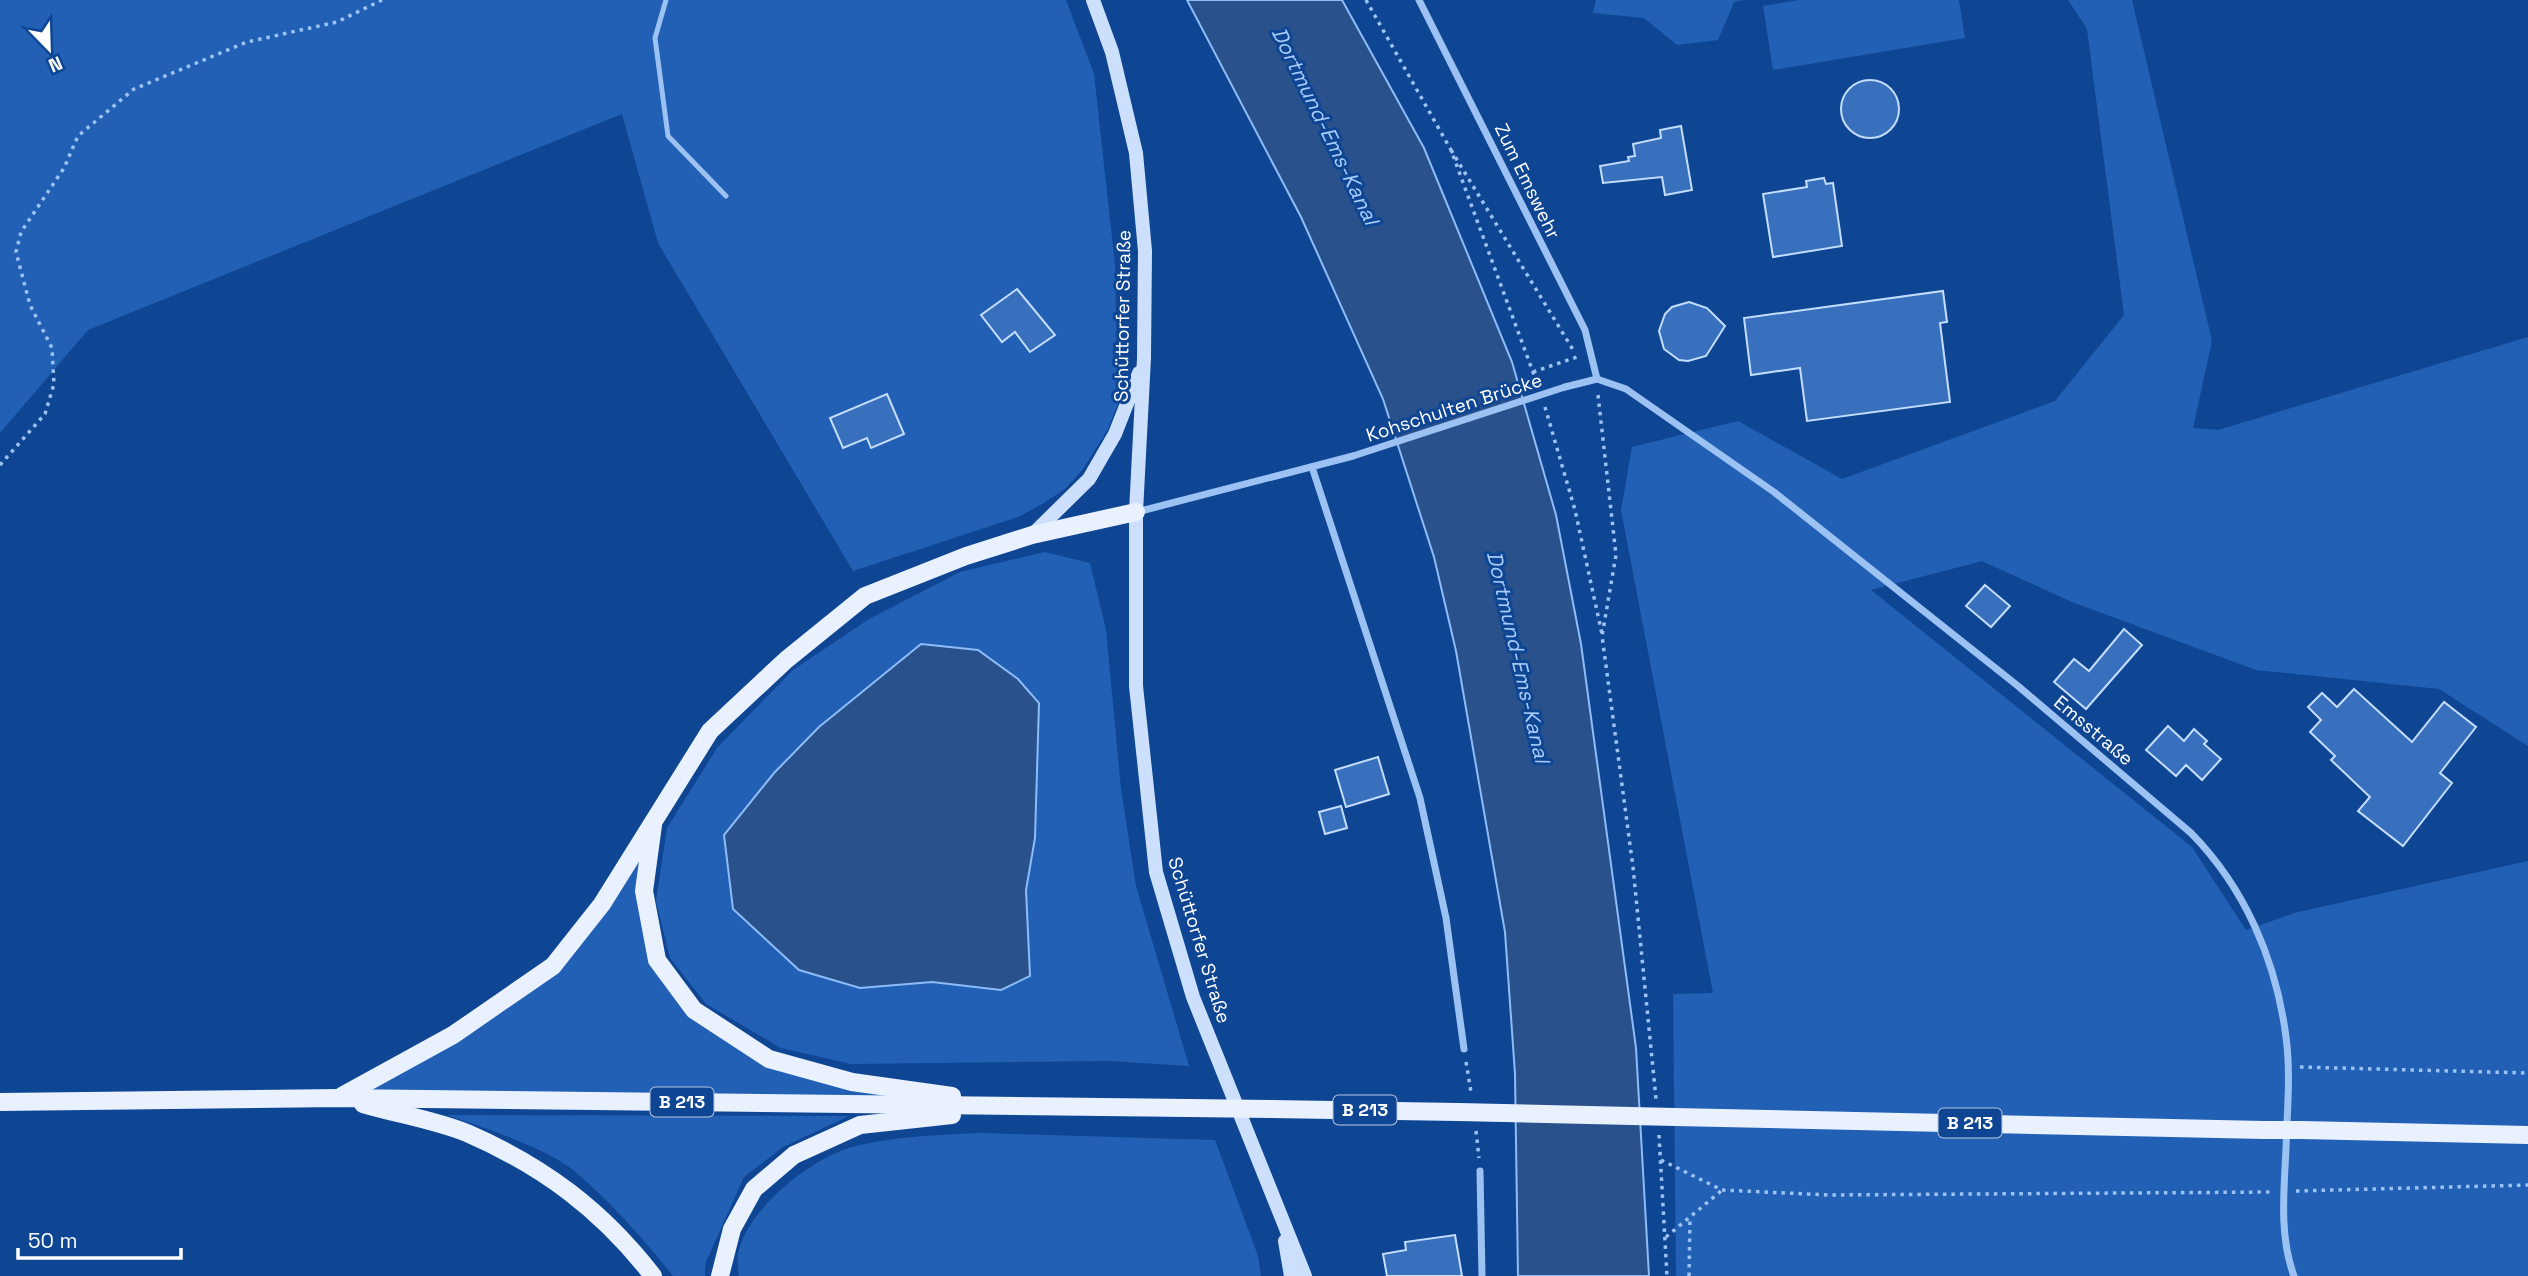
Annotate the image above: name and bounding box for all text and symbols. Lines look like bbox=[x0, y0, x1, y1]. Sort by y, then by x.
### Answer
north arrow bbox=[14, 14, 84, 84]
water label: Dortmund-Ems-Kanal bbox=[1266, 22, 1386, 232]
text: N bbox=[45, 50, 66, 78]
street label: Zum Emswehr bbox=[1489, 119, 1566, 243]
street label: Schüttorfer Straße bbox=[1108, 230, 1137, 402]
street label: Kohschulten Brücke bbox=[1363, 367, 1545, 448]
water label: Dortmund-Ems-Kanal bbox=[1481, 548, 1557, 768]
street label: Emsstraße bbox=[2049, 690, 2139, 771]
street label: Schüttorfer Straße bbox=[1162, 854, 1237, 1026]
road number: B 213 bbox=[650, 1087, 714, 1116]
road number: B 213 bbox=[1334, 1096, 1396, 1125]
road number: B 213 bbox=[1938, 1108, 2002, 1138]
scale bar bbox=[18, 1216, 180, 1260]
text: 50 m bbox=[28, 1227, 78, 1254]

